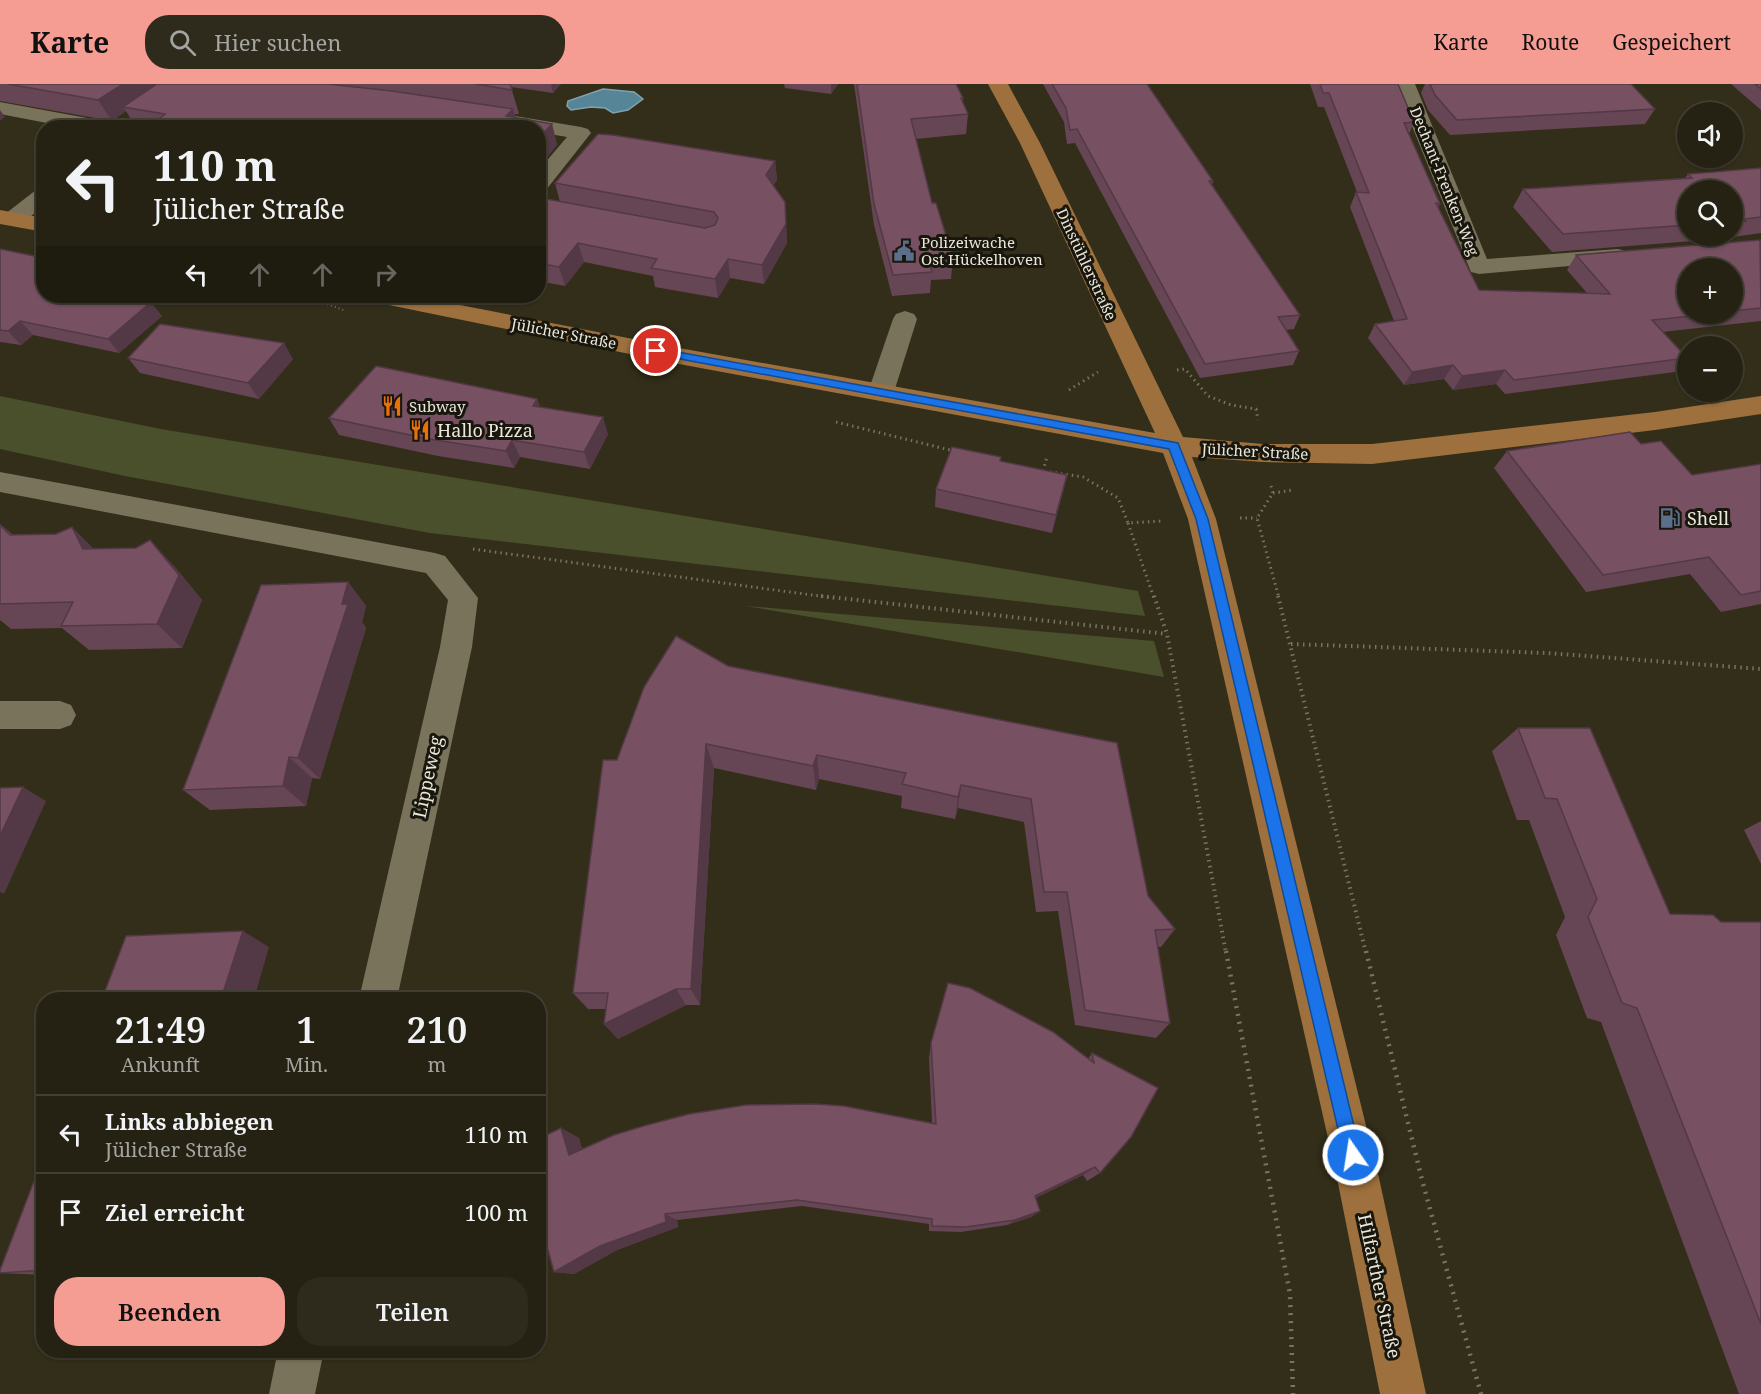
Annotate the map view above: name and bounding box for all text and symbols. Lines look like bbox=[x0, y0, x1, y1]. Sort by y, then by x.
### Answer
search box bbox=[145, 15, 565, 69]
text: Karte bbox=[30, 23, 109, 61]
icon: search bbox=[166, 26, 199, 59]
text: Hier suchen bbox=[214, 27, 341, 57]
text: Karte bbox=[1433, 28, 1488, 56]
text: Route bbox=[1521, 28, 1579, 56]
text: Gespeichert bbox=[1612, 28, 1731, 56]
map controls bbox=[1677, 102, 1743, 402]
button: sound bbox=[1677, 102, 1743, 168]
street label: Dechant-Frenken-Weg bbox=[1406, 103, 1484, 259]
text: 110 m bbox=[153, 136, 277, 193]
icon: left bbox=[54, 144, 132, 222]
button: search bbox=[1677, 180, 1743, 246]
text: Jülicher Straße bbox=[153, 190, 345, 227]
street label: Dinstühlerstraße bbox=[1052, 205, 1122, 323]
place label: Polizeiwache Ost Hückelhoven bbox=[921, 232, 1043, 269]
public building icon: Polizeiwache Ost Hückelhoven bbox=[892, 239, 916, 263]
icon: left bbox=[180, 258, 213, 291]
icon: ahead bbox=[243, 258, 276, 291]
icon: ahead bbox=[306, 258, 339, 291]
icon: right bbox=[369, 258, 402, 291]
button: + bbox=[1677, 258, 1743, 324]
street label: Jülicher Straße bbox=[509, 313, 618, 353]
pin bbox=[630, 325, 681, 376]
icon: arrive bbox=[639, 334, 672, 367]
button: − bbox=[1677, 336, 1743, 402]
restaurant icon: Subway bbox=[380, 394, 404, 418]
place label: Subway bbox=[409, 396, 466, 416]
restaurant icon: Hallo Pizza bbox=[408, 418, 432, 442]
place label: Hallo Pizza bbox=[437, 418, 533, 442]
street label: Jülicher Straße bbox=[1200, 438, 1309, 464]
fuel station icon: Shell bbox=[1658, 506, 1682, 530]
place label: Shell bbox=[1687, 506, 1729, 530]
street label: Lippeweg bbox=[407, 733, 447, 820]
text: 21:49 bbox=[115, 1005, 206, 1054]
text: 1 bbox=[296, 1005, 317, 1054]
text: 210 bbox=[407, 1005, 467, 1054]
text: Ankunft bbox=[121, 1051, 200, 1078]
text: Min. bbox=[285, 1051, 328, 1078]
text: m bbox=[428, 1051, 446, 1078]
text: Links abbiegen bbox=[105, 1106, 274, 1136]
icon: left bbox=[54, 1118, 87, 1151]
text: 110 m bbox=[465, 1119, 528, 1149]
position arrow bbox=[1321, 1123, 1385, 1187]
text: Jülicher Straße bbox=[105, 1136, 247, 1163]
icon: arrive bbox=[54, 1196, 87, 1229]
text: Ziel erreicht bbox=[105, 1197, 245, 1227]
text: 100 m bbox=[465, 1197, 528, 1227]
street label: Hilfarther Straße bbox=[1353, 1212, 1407, 1360]
button: Beenden bbox=[54, 1277, 285, 1346]
button: Teilen bbox=[297, 1277, 528, 1346]

